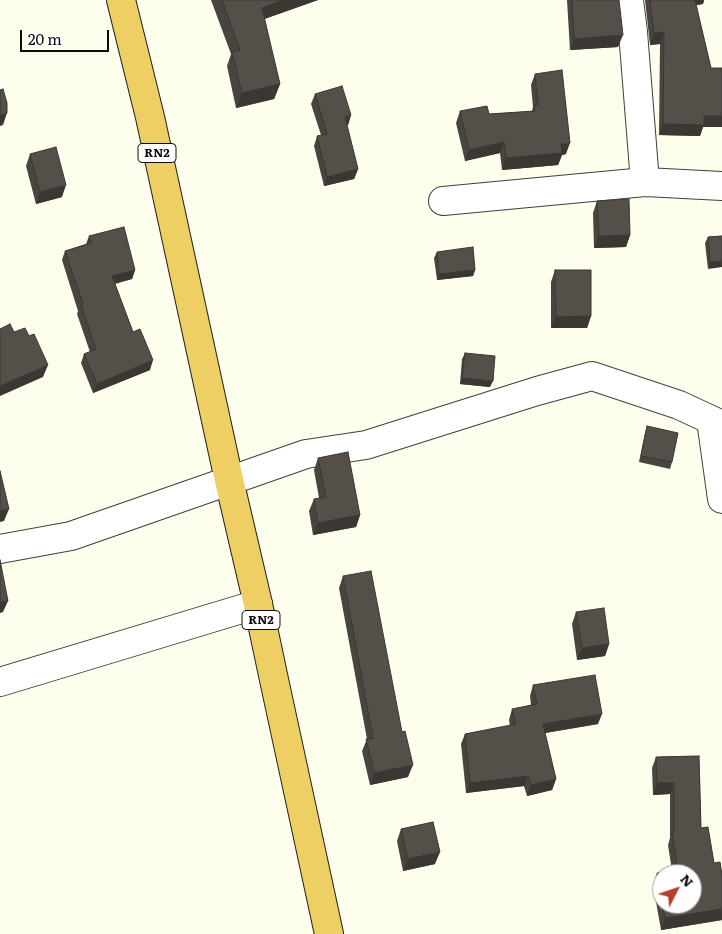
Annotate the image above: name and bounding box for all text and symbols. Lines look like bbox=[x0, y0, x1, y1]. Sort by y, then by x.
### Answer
scale bar bbox=[22, 20, 111, 52]
text: 20 m bbox=[28, 27, 62, 50]
road number: RN2 bbox=[138, 144, 176, 162]
road number: RN2 bbox=[242, 610, 280, 630]
north arrow bbox=[652, 864, 702, 914]
text: N bbox=[676, 869, 699, 891]

